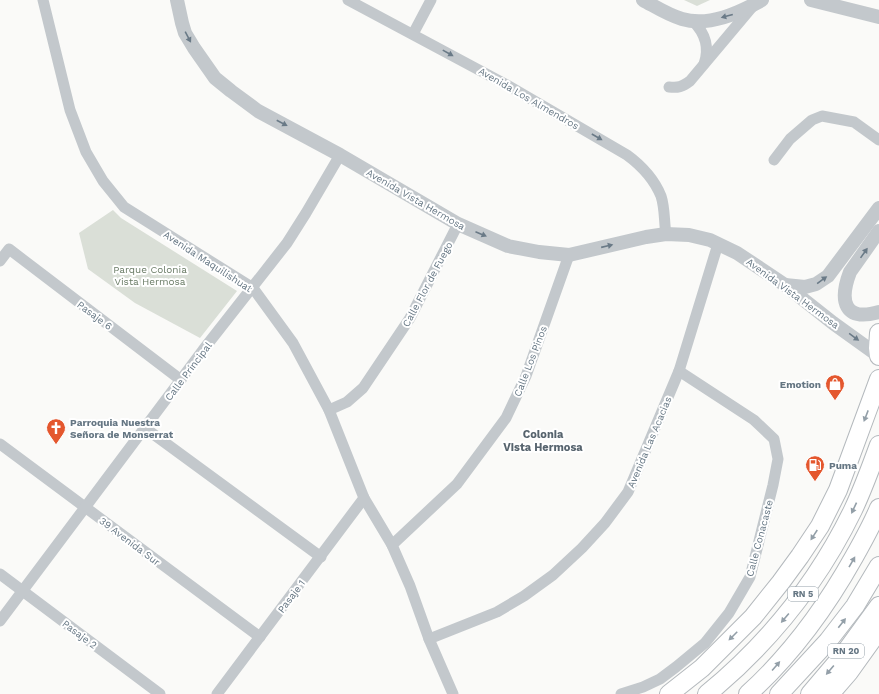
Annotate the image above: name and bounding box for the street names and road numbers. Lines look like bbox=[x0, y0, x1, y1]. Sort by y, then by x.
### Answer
street label: Avenida Los Almendros bbox=[477, 65, 581, 132]
street label: Avenida Vista Hermosa bbox=[365, 167, 467, 232]
street label: Avenida Maquilishuat bbox=[161, 229, 255, 295]
street label: Calle Flor de Fuego bbox=[400, 240, 455, 329]
street label: Avenida Vista Hermosa bbox=[744, 256, 841, 331]
street label: Pasaje 6 bbox=[75, 299, 114, 332]
street label: Calle Los Pinos bbox=[512, 324, 549, 398]
street label: Calle Principal bbox=[163, 340, 214, 403]
street label: Avenida Las Acacias bbox=[625, 395, 674, 489]
street label: Calle Conacaste bbox=[744, 498, 775, 578]
street label: 39 Avenida Sur bbox=[97, 515, 162, 568]
street label: Pasaje 1 bbox=[276, 578, 307, 615]
road number: RN 5 bbox=[788, 587, 818, 601]
street label: Pasaje 2 bbox=[60, 618, 99, 651]
road number: RN 20 bbox=[828, 644, 864, 658]

